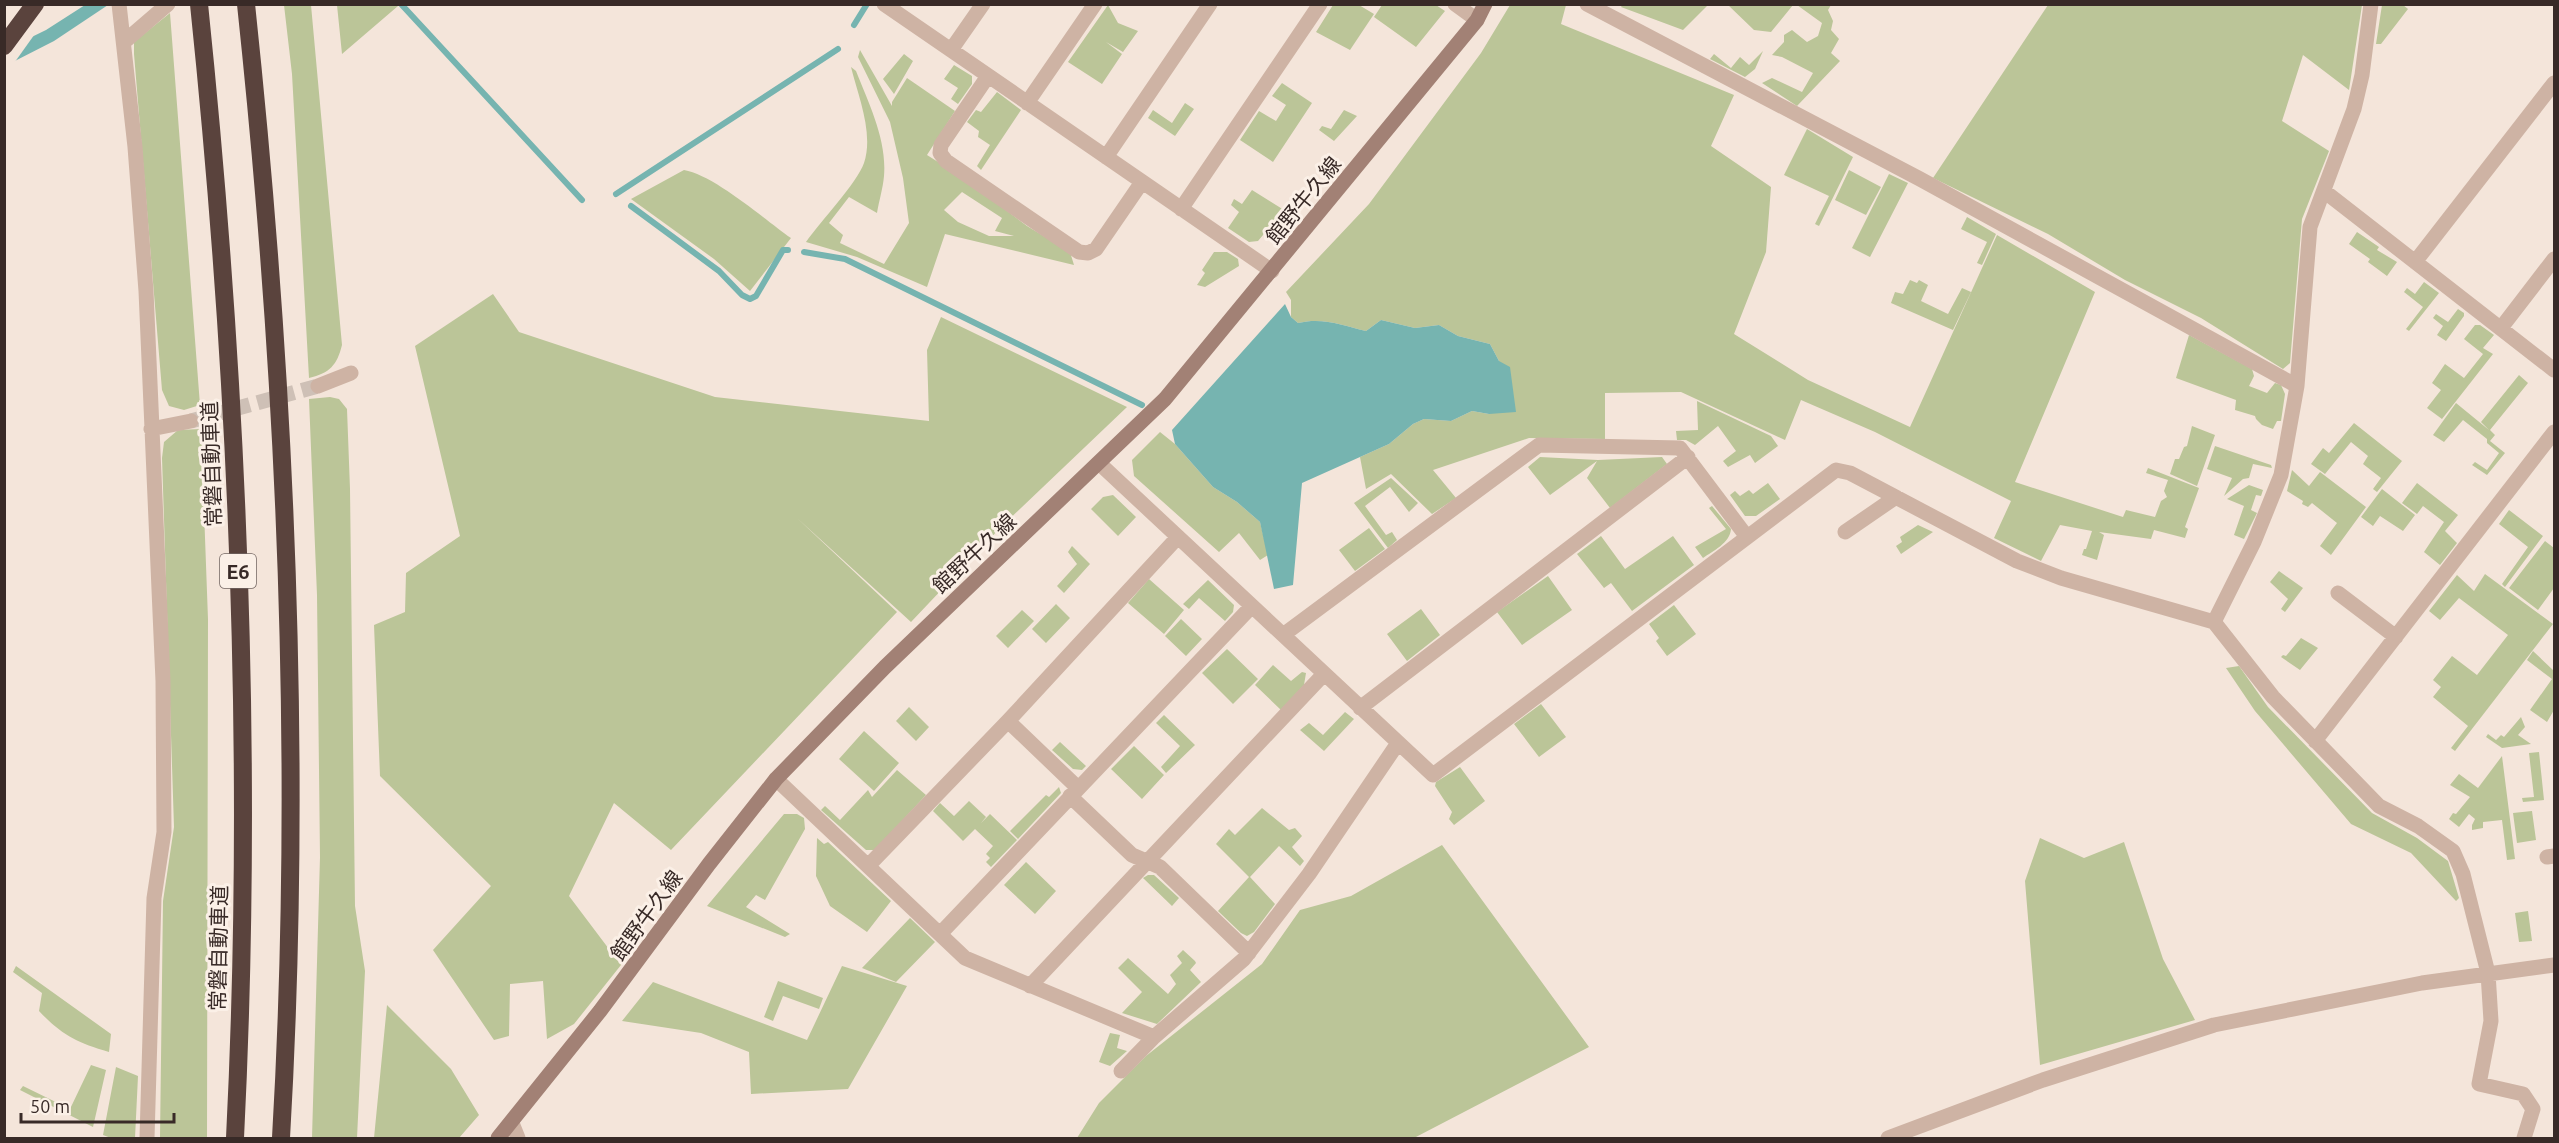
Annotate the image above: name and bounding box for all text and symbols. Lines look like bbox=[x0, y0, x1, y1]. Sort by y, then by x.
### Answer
street label: 館野牛久線 bbox=[1261, 152, 1345, 248]
street label: 常磐自動車道 bbox=[197, 401, 225, 527]
street label: 館野牛久線 bbox=[927, 508, 1021, 598]
road number: E6 bbox=[220, 554, 256, 588]
street label: 館野牛久線 bbox=[605, 865, 687, 965]
street label: 常磐自動車道 bbox=[205, 885, 231, 1011]
scale bar bbox=[21, 1086, 174, 1124]
text: 50 m bbox=[30, 1096, 70, 1116]

